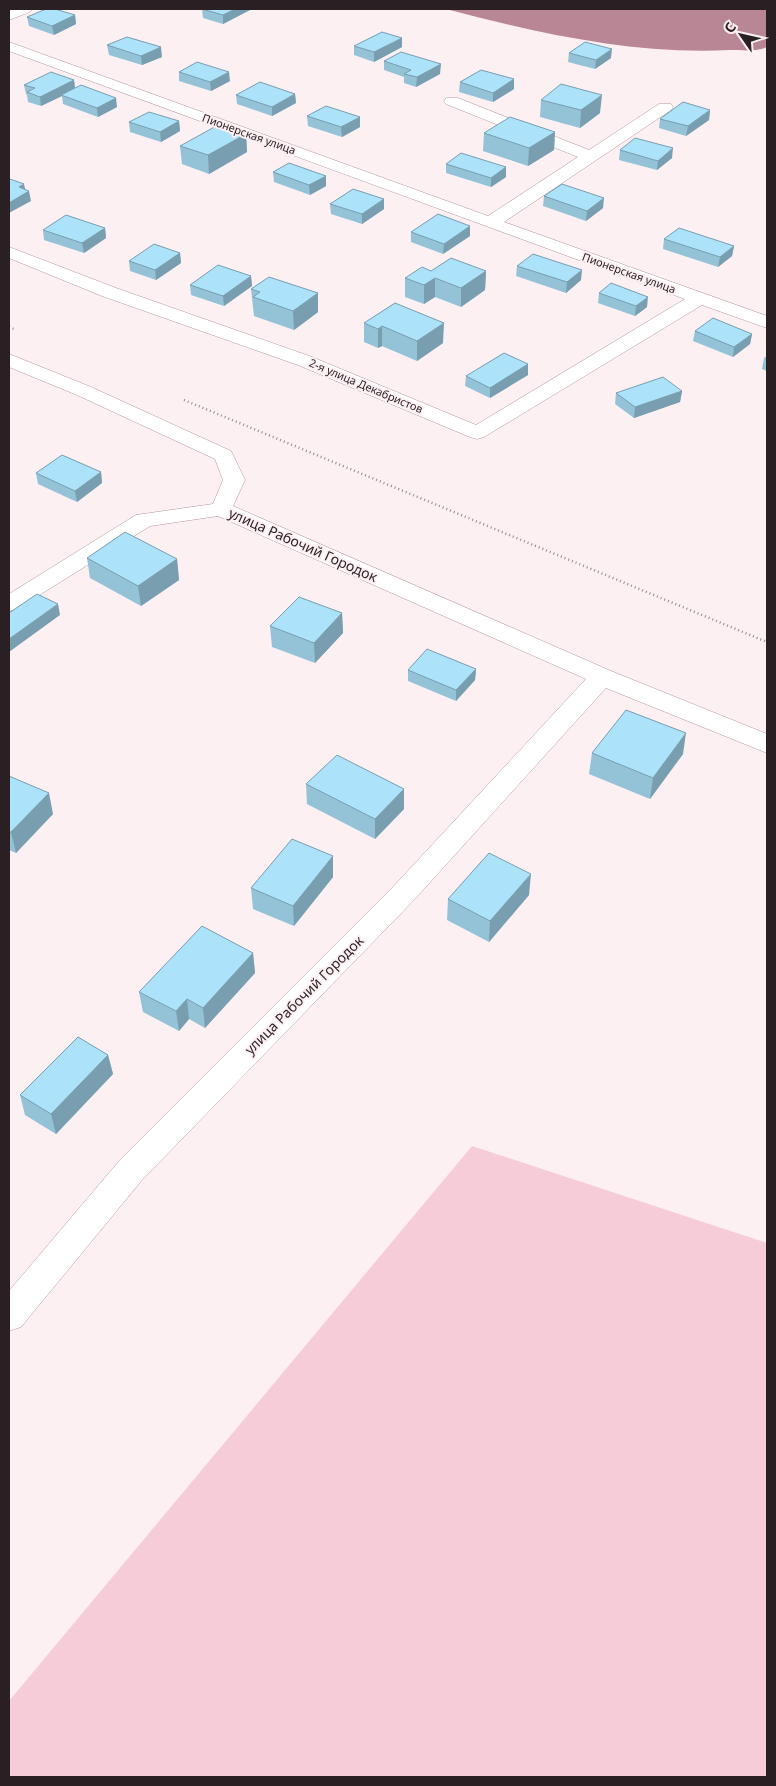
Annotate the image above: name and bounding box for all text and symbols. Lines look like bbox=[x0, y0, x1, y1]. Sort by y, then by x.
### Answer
north arrow bbox=[716, 10, 766, 60]
text: С bbox=[719, 18, 740, 37]
street label: Пионерская улица bbox=[200, 110, 298, 157]
street label: Пионерская улица bbox=[580, 249, 678, 296]
street label: 2-я улица Декабристов bbox=[307, 355, 425, 416]
street label: улица Рабочий Городок bbox=[226, 503, 381, 586]
street label: улица Рабочий Городок bbox=[240, 931, 368, 1058]

